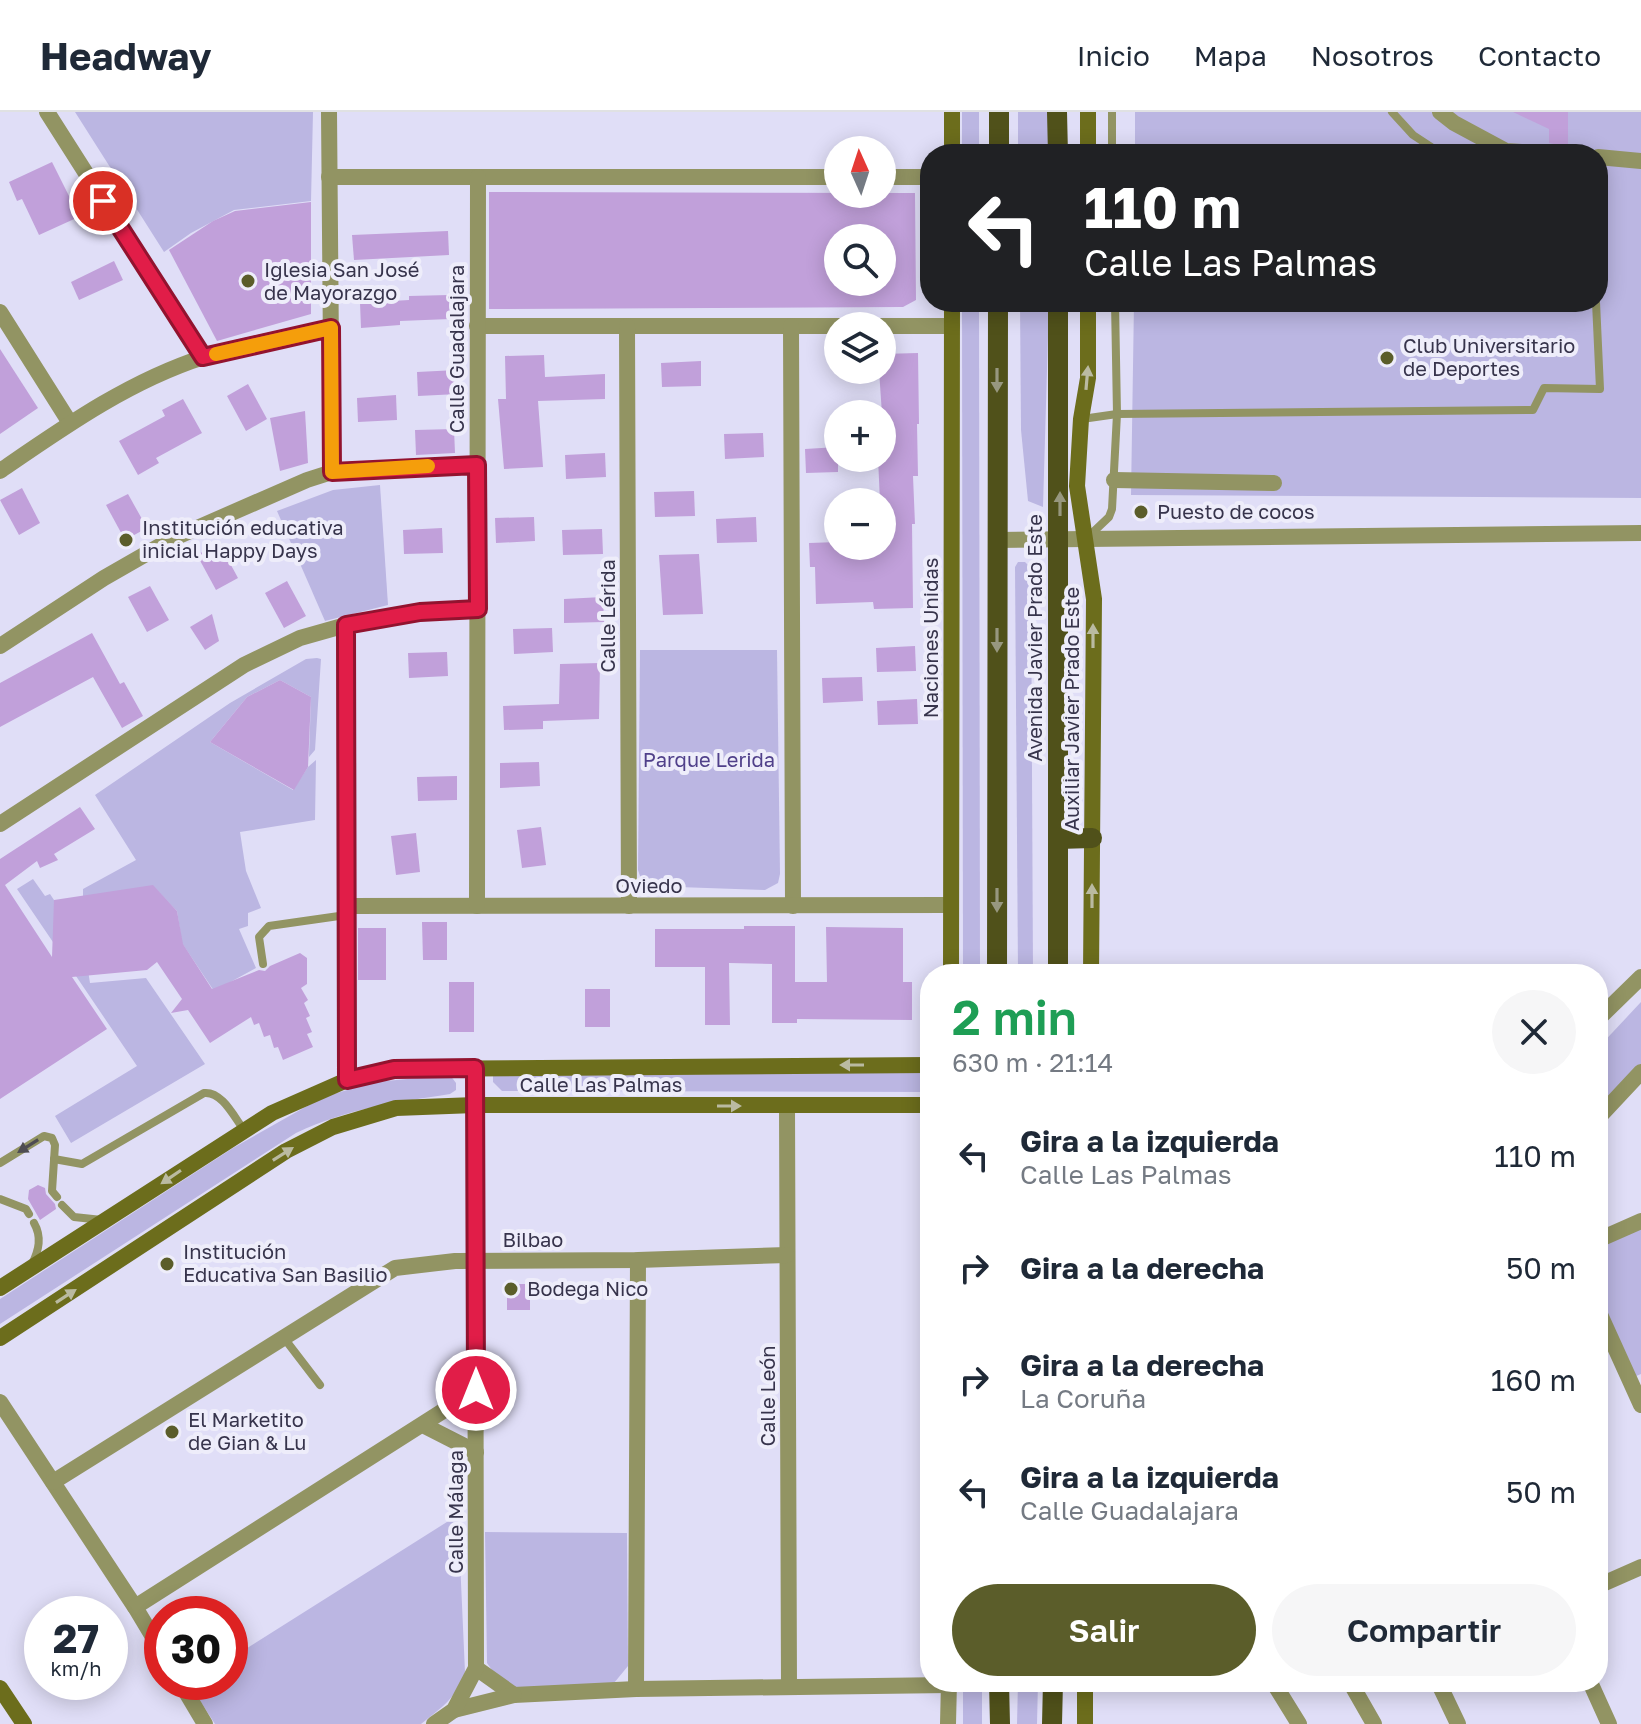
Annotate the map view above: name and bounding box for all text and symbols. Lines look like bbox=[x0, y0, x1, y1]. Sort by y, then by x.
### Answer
text: Headway bbox=[40, 33, 212, 78]
text: Inicio bbox=[1077, 39, 1150, 72]
text: Mapa bbox=[1194, 39, 1267, 72]
text: Nosotros bbox=[1311, 39, 1434, 72]
text: Contacto bbox=[1478, 39, 1601, 72]
north arrow bbox=[824, 136, 896, 208]
map controls bbox=[824, 136, 896, 560]
pin bbox=[69, 167, 137, 235]
text: 110 m bbox=[1084, 173, 1241, 240]
icon: left bbox=[952, 176, 1056, 280]
icon: arrive bbox=[81, 179, 125, 223]
button: search bbox=[824, 224, 896, 296]
text: Calle Las Palmas bbox=[1084, 241, 1377, 284]
place label: Iglesia San José de Mayorazgo bbox=[264, 257, 419, 304]
street label: Calle Guadalajara bbox=[444, 265, 468, 433]
marker: Iglesia San José de Mayorazgo bbox=[239, 272, 257, 290]
button: layers bbox=[824, 312, 896, 384]
place label: Club Universitario de Deportes bbox=[1403, 333, 1575, 380]
marker: Club Universitario de Deportes bbox=[1378, 349, 1396, 367]
one-way arrow bbox=[1081, 365, 1094, 390]
one-way arrow bbox=[991, 368, 1003, 393]
button: + bbox=[824, 400, 896, 472]
button: − bbox=[824, 488, 896, 560]
one-way arrow bbox=[1054, 491, 1066, 516]
place label: Puesto de cocos bbox=[1157, 499, 1315, 523]
marker: Puesto de cocos bbox=[1132, 503, 1150, 521]
street label: Avenida Javier Prado Este bbox=[1022, 514, 1046, 762]
place label: Institución educativa inicial Happy Days bbox=[142, 515, 343, 562]
marker: Institución educativa inicial Happy Days bbox=[117, 531, 135, 549]
street label: Naciones Unidas bbox=[918, 558, 942, 718]
street label: Calle Lérida bbox=[595, 559, 619, 673]
street label: Auxiliar Javier Prado Este bbox=[1059, 587, 1083, 831]
one-way arrow bbox=[1087, 623, 1100, 648]
one-way arrow bbox=[991, 628, 1003, 653]
park label: Parque Lerida bbox=[643, 747, 775, 771]
street label: Oviedo bbox=[615, 873, 683, 897]
one-way arrow bbox=[1085, 883, 1098, 908]
one-way arrow bbox=[991, 888, 1003, 913]
text: 2 min bbox=[952, 988, 1077, 1046]
button: close bbox=[1492, 990, 1576, 1074]
text: 630 m · 21:14 bbox=[952, 1047, 1113, 1078]
one-way arrow bbox=[839, 1059, 864, 1071]
street label: Calle Las Palmas bbox=[520, 1072, 682, 1096]
one-way arrow bbox=[717, 1100, 742, 1112]
text: Gira a la izquierda bbox=[1020, 1123, 1279, 1159]
icon: left bbox=[952, 1134, 996, 1178]
one-way arrow bbox=[17, 1138, 39, 1152]
text: 110 m bbox=[1494, 1138, 1576, 1174]
one-way arrow bbox=[272, 1147, 294, 1161]
text: Calle Las Palmas bbox=[1020, 1159, 1232, 1190]
one-way arrow bbox=[160, 1170, 182, 1184]
street label: Bilbao bbox=[503, 1227, 563, 1251]
place label: Institución Educativa San Basilio bbox=[183, 1239, 387, 1286]
icon: right bbox=[952, 1246, 996, 1290]
text: Gira a la derecha bbox=[1020, 1250, 1264, 1286]
text: 50 m bbox=[1506, 1250, 1576, 1286]
marker: Institución Educativa San Basilio bbox=[158, 1255, 176, 1273]
place label: Bodega Nico bbox=[527, 1276, 648, 1300]
marker: Bodega Nico bbox=[502, 1280, 520, 1298]
one-way arrow bbox=[55, 1288, 76, 1303]
street label: Calle León bbox=[755, 1345, 779, 1447]
text: Gira a la derecha bbox=[1020, 1347, 1264, 1383]
position arrow bbox=[434, 1348, 518, 1432]
icon: right bbox=[952, 1358, 996, 1402]
text: 160 m bbox=[1491, 1362, 1576, 1398]
text: La Coruña bbox=[1020, 1383, 1146, 1414]
place label: El Marketito de Gian & Lu bbox=[188, 1407, 306, 1454]
marker: El Marketito de Gian & Lu bbox=[163, 1423, 181, 1441]
street label: Calle Málaga bbox=[443, 1450, 467, 1574]
text: Gira a la izquierda bbox=[1020, 1459, 1279, 1495]
icon: left bbox=[952, 1470, 996, 1514]
text: 50 m bbox=[1506, 1474, 1576, 1510]
text: Calle Guadalajara bbox=[1020, 1495, 1239, 1526]
button: Salir bbox=[952, 1584, 1256, 1676]
button: Compartir bbox=[1272, 1584, 1576, 1676]
speed limit sign: 30 bbox=[144, 1596, 248, 1700]
text: 27 bbox=[53, 1614, 99, 1662]
text: km/h bbox=[51, 1656, 101, 1680]

